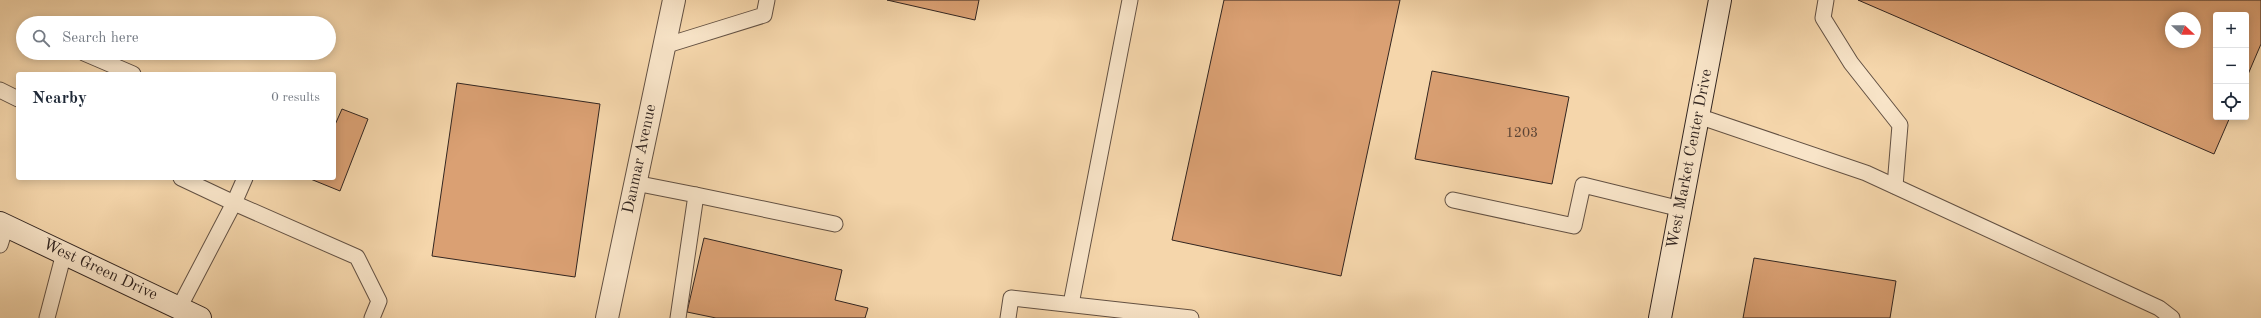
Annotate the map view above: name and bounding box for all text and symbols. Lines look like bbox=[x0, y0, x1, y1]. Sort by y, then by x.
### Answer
north arrow bbox=[2165, 12, 2201, 48]
map controls bbox=[2213, 12, 2249, 120]
button: + bbox=[2213, 12, 2249, 48]
search box bbox=[16, 16, 336, 60]
icon: search bbox=[30, 27, 52, 49]
text: Search here bbox=[62, 31, 139, 46]
button: − bbox=[2213, 48, 2249, 84]
street label: West Market Center Drive bbox=[1665, 68, 1715, 250]
button: locate bbox=[2213, 84, 2249, 120]
text: Nearby bbox=[32, 90, 87, 107]
text: 0 results bbox=[271, 91, 320, 104]
street label: Danmar Avenue bbox=[621, 103, 659, 215]
house number: 1203 bbox=[1506, 126, 1538, 140]
street label: West Green Drive bbox=[40, 236, 160, 304]

